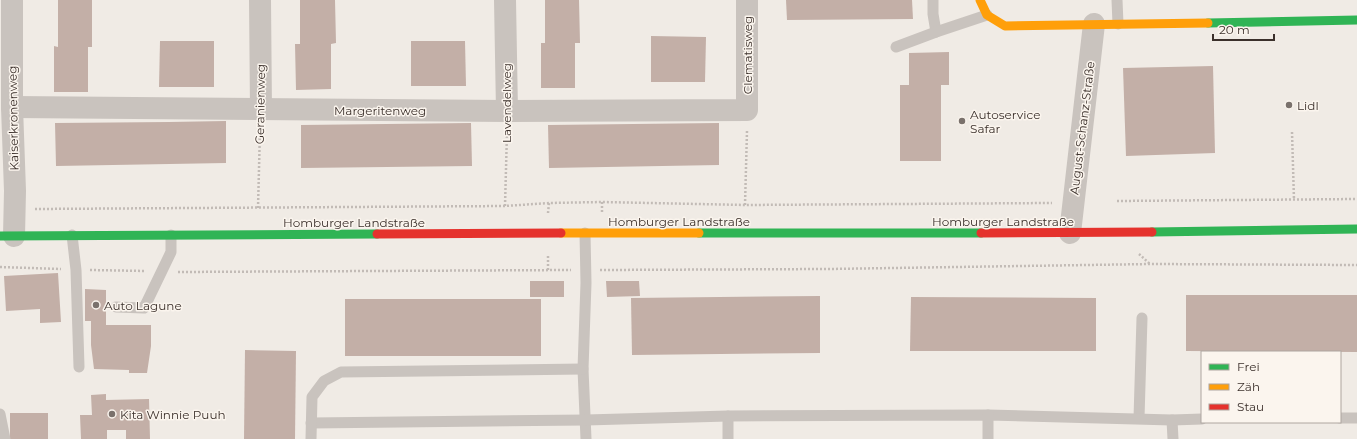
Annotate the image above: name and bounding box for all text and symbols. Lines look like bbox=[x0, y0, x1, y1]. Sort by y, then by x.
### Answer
street label: Clematisweg bbox=[740, 16, 755, 94]
scale bar bbox=[1213, 16, 1274, 42]
text: 20 m bbox=[1219, 22, 1250, 37]
street label: August-Schanz-Straße bbox=[1066, 60, 1098, 196]
street label: Lavendelweg bbox=[499, 63, 514, 143]
street label: Geranienweg bbox=[252, 64, 268, 144]
street label: Kaiserkronenweg bbox=[5, 65, 21, 171]
place label: Lidl bbox=[1297, 98, 1319, 113]
marker: Lidl bbox=[1284, 100, 1294, 110]
street label: Margeritenweg bbox=[334, 103, 426, 118]
place label: Autoservice Safar bbox=[970, 107, 1040, 136]
marker: Autoservice Safar bbox=[957, 116, 967, 126]
street label: Homburger Landstraße bbox=[608, 214, 750, 229]
street label: Homburger Landstraße bbox=[932, 214, 1074, 229]
street label: Homburger Landstraße bbox=[283, 215, 425, 230]
place label: Auto Lagune bbox=[104, 298, 182, 313]
marker: Auto Lagune bbox=[91, 300, 101, 310]
legend bbox=[1201, 351, 1341, 423]
text: Frei bbox=[1237, 359, 1260, 374]
text: Zäh bbox=[1237, 379, 1260, 394]
text: Stau bbox=[1237, 399, 1264, 414]
place label: Kita Winnie Puuh bbox=[120, 407, 226, 422]
marker: Kita Winnie Puuh bbox=[107, 409, 117, 419]

